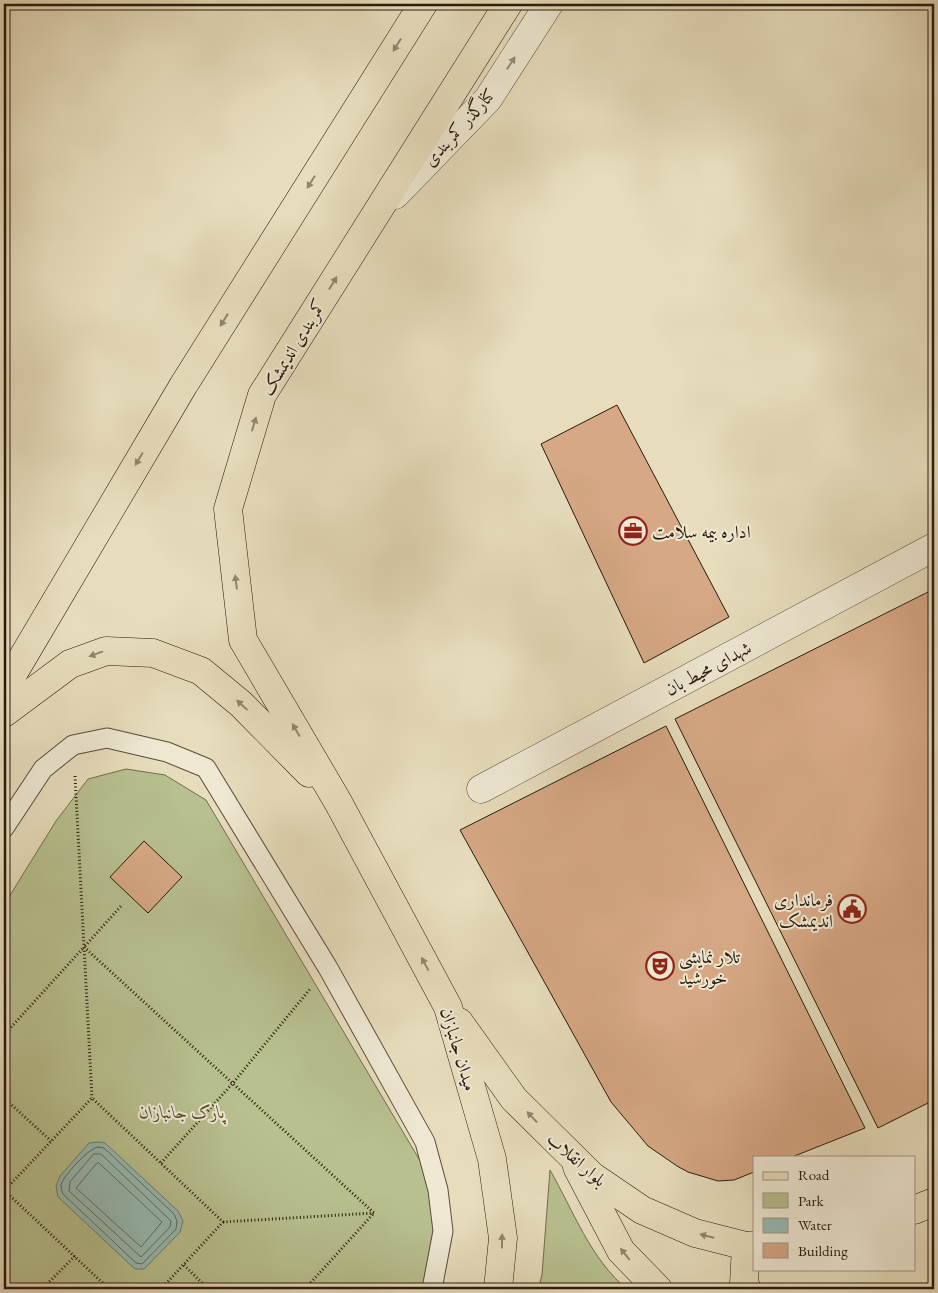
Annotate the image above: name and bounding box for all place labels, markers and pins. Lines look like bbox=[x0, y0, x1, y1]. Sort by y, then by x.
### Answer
office icon: اداره بیمه سلامت bbox=[618, 516, 648, 546]
place label: اداره بیمه سلامت bbox=[652, 520, 751, 543]
place label: فرمانداری اندیمشک bbox=[774, 888, 833, 932]
public building icon: فرمانداری اندیمشک bbox=[837, 894, 867, 924]
place label: تلار نمایشی خورشید bbox=[679, 945, 741, 989]
theatre icon: تلار نمایشی خورشید bbox=[645, 951, 675, 981]

